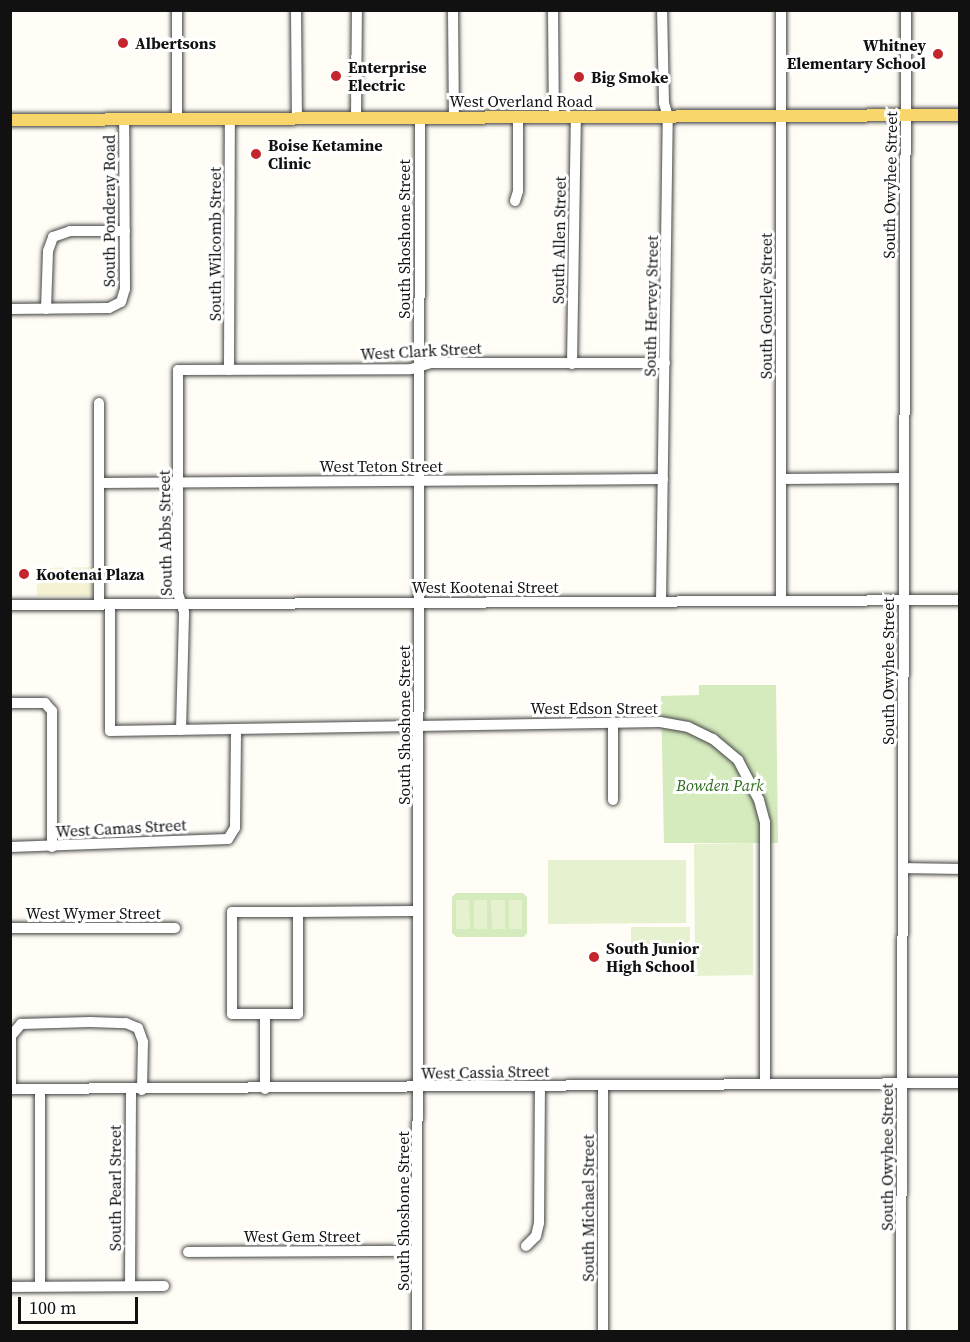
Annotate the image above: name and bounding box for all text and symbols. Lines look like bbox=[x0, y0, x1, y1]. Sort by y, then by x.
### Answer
place label: Albertsons bbox=[135, 33, 216, 53]
place label: Whitney Elementary School bbox=[787, 35, 926, 73]
marker: Albertsons bbox=[116, 36, 130, 50]
marker: Whitney Elementary School bbox=[931, 47, 945, 61]
place label: Enterprise Electric bbox=[348, 57, 427, 95]
place label: Big Smoke bbox=[591, 67, 668, 87]
marker: Enterprise Electric bbox=[329, 69, 343, 83]
marker: Big Smoke bbox=[572, 70, 586, 84]
street label: West Overland Road bbox=[449, 91, 593, 111]
street label: South Owyhee Street bbox=[879, 111, 901, 259]
street label: South Ponderay Road bbox=[99, 135, 119, 287]
place label: Boise Ketamine Clinic bbox=[268, 135, 383, 173]
marker: Boise Ketamine Clinic bbox=[249, 147, 263, 161]
street label: South Shoshone Street bbox=[394, 159, 414, 319]
street label: South Wilcomb Street bbox=[205, 167, 225, 321]
street label: South Allen Street bbox=[548, 176, 570, 304]
street label: South Gourley Street bbox=[756, 233, 776, 379]
street label: South Hervey Street bbox=[640, 235, 662, 377]
street label: West Clark Street bbox=[360, 338, 482, 364]
street label: West Teton Street bbox=[319, 456, 443, 476]
street label: South Abbs Street bbox=[154, 470, 176, 596]
place label: Kootenai Plaza bbox=[36, 564, 145, 584]
marker: Kootenai Plaza bbox=[17, 567, 31, 581]
street label: West Kootenai Street bbox=[411, 577, 559, 597]
street label: South Owyhee Street bbox=[878, 597, 898, 745]
street label: South Shoshone Street bbox=[394, 645, 414, 805]
street label: West Edson Street bbox=[530, 698, 658, 718]
park label: Bowden Park bbox=[676, 775, 764, 795]
street label: West Camas Street bbox=[55, 815, 187, 841]
street label: West Wymer Street bbox=[25, 903, 161, 923]
place label: South Junior High School bbox=[606, 938, 699, 976]
marker: South Junior High School bbox=[587, 950, 601, 964]
street label: West Cassia Street bbox=[421, 1061, 549, 1083]
street label: South Owyhee Street bbox=[877, 1083, 897, 1231]
street label: South Pearl Street bbox=[105, 1125, 125, 1251]
street label: South Shoshone Street bbox=[393, 1131, 413, 1291]
street label: South Michael Street bbox=[578, 1134, 598, 1282]
street label: West Gem Street bbox=[244, 1226, 360, 1246]
scale bar bbox=[21, 1285, 141, 1323]
text: 100 m bbox=[29, 1295, 76, 1320]

